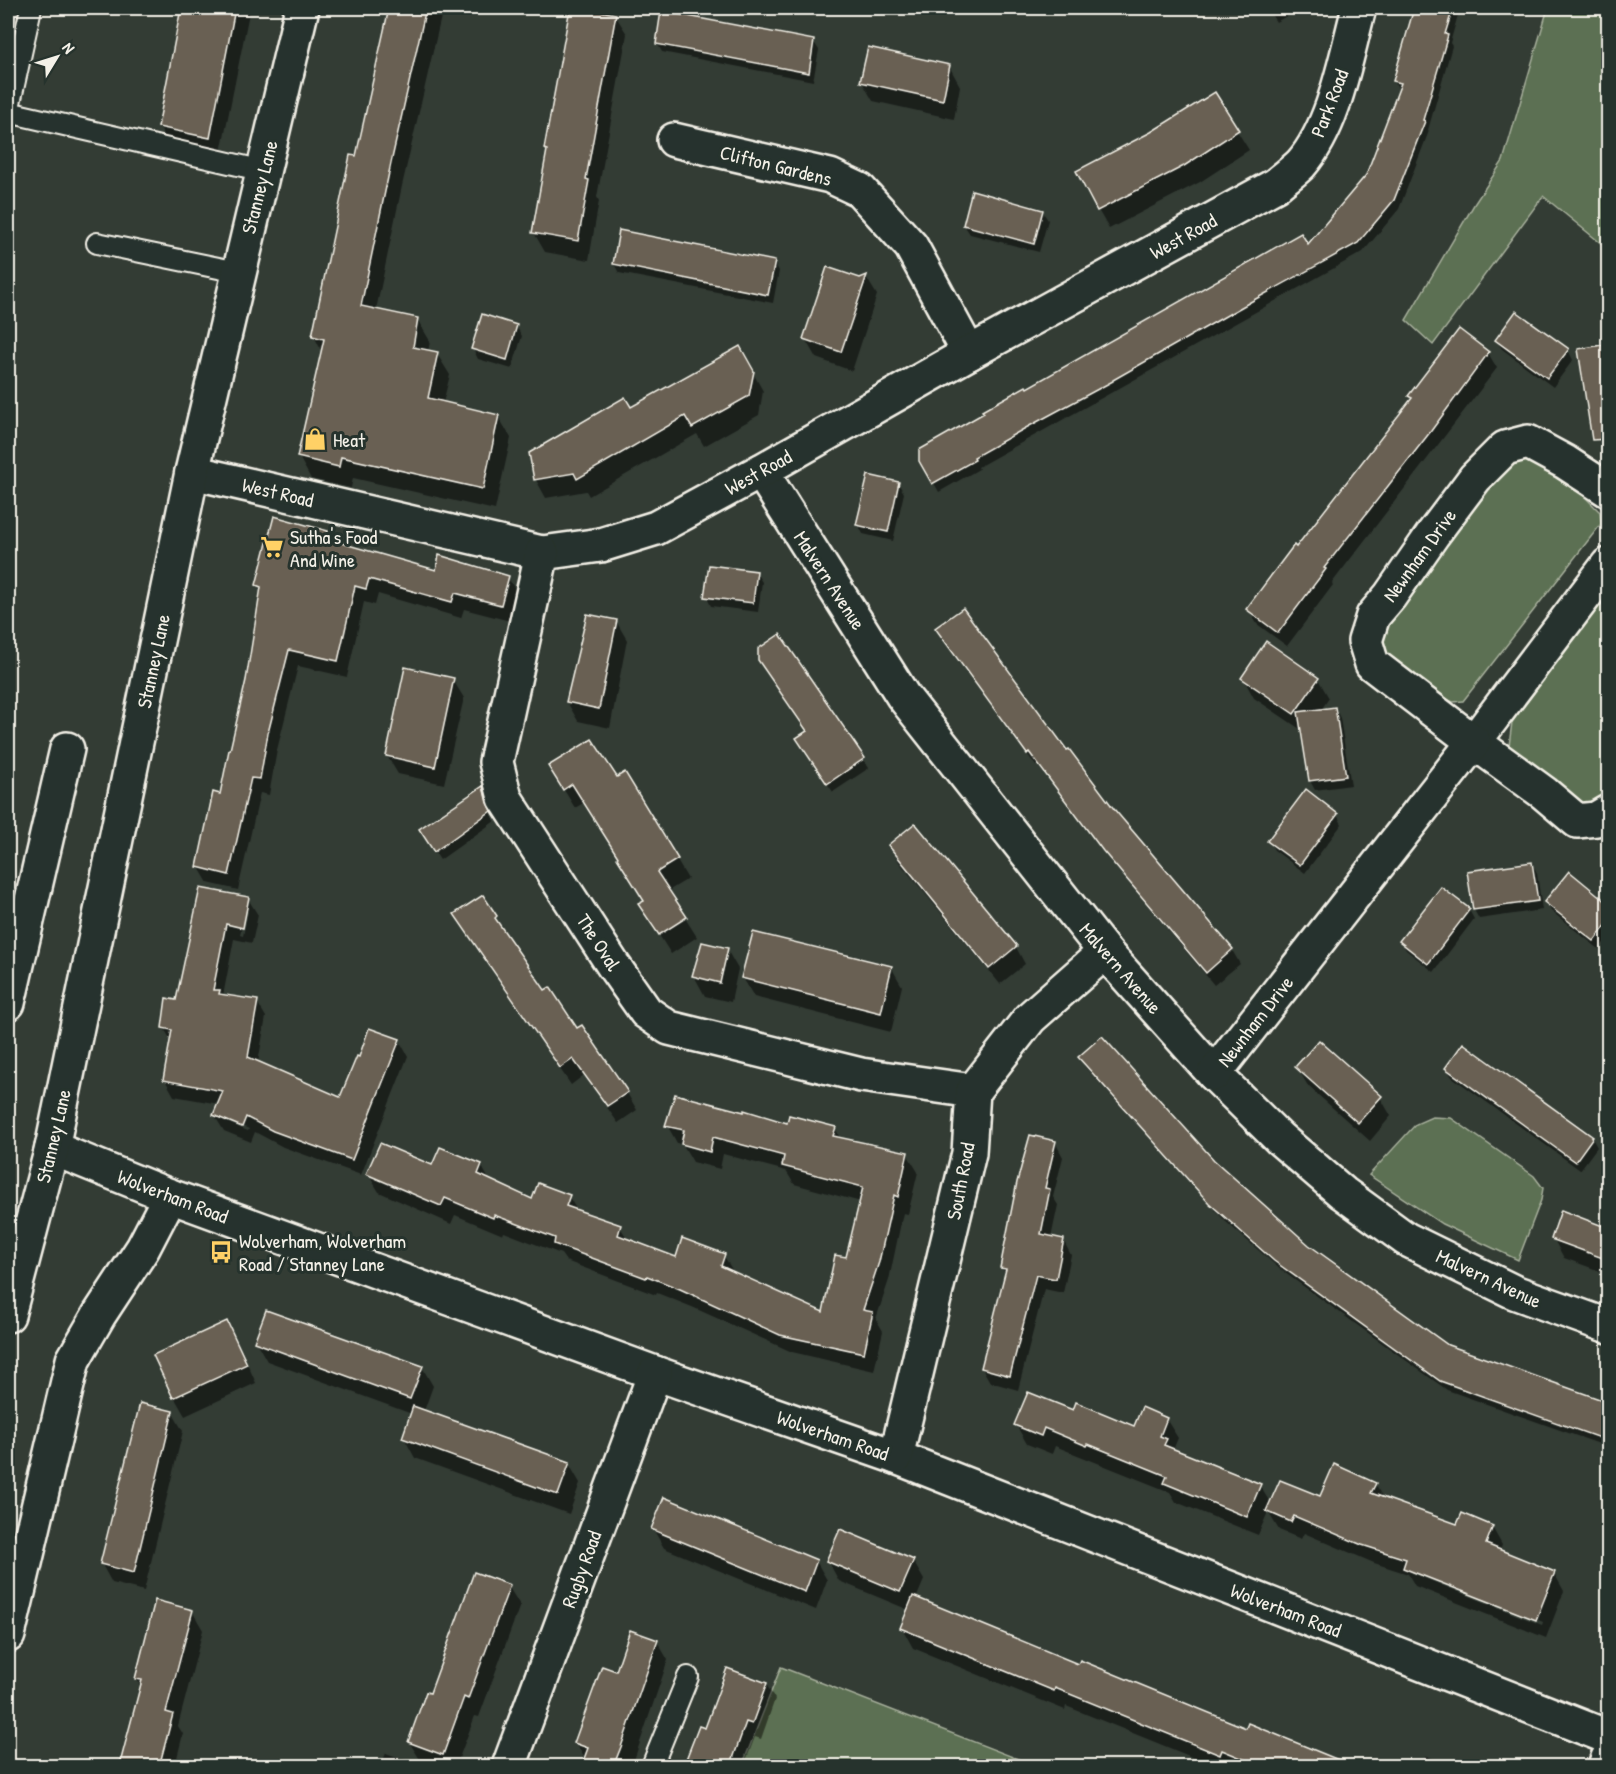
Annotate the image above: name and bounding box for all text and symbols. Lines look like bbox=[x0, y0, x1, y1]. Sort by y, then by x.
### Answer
north arrow bbox=[27, 27, 87, 87]
text: N bbox=[58, 38, 80, 58]
street label: Park Road bbox=[1304, 65, 1354, 141]
street label: Stanney Lane bbox=[234, 137, 284, 236]
street label: Clifton Gardens bbox=[717, 138, 835, 192]
street label: West Road bbox=[1145, 207, 1221, 265]
shop icon: Heat bbox=[302, 426, 328, 452]
place label: Heat bbox=[333, 426, 366, 453]
street label: West Road bbox=[720, 443, 796, 501]
street label: West Road bbox=[240, 471, 316, 513]
street label: Newnham Drive bbox=[1376, 503, 1462, 607]
place label: Sutha's Food And Wine bbox=[290, 523, 377, 573]
street label: Malvern Avenue bbox=[788, 525, 872, 635]
supermarket icon: Sutha's Food And Wine bbox=[259, 534, 285, 560]
street label: Stanney Lane bbox=[130, 612, 176, 710]
street label: The Oval bbox=[571, 908, 628, 976]
street label: Malvern Avenue bbox=[1074, 916, 1168, 1020]
street label: Newnham Drive bbox=[1211, 970, 1299, 1072]
street label: Stanney Lane bbox=[29, 1087, 77, 1185]
street label: South Road bbox=[939, 1140, 981, 1222]
street label: Wolverham Road bbox=[114, 1163, 232, 1230]
place label: Wolverham, Wolverham Road / Stanney Lane bbox=[239, 1227, 406, 1277]
bus stop icon: Wolverham, Wolverham Road / Stanney Lane bbox=[208, 1239, 234, 1265]
street label: Malvern Avenue bbox=[1432, 1242, 1546, 1314]
street label: Wolverham Road bbox=[773, 1403, 893, 1467]
street label: Rugby Road bbox=[555, 1527, 607, 1611]
street label: Wolverham Road bbox=[1227, 1577, 1345, 1644]

